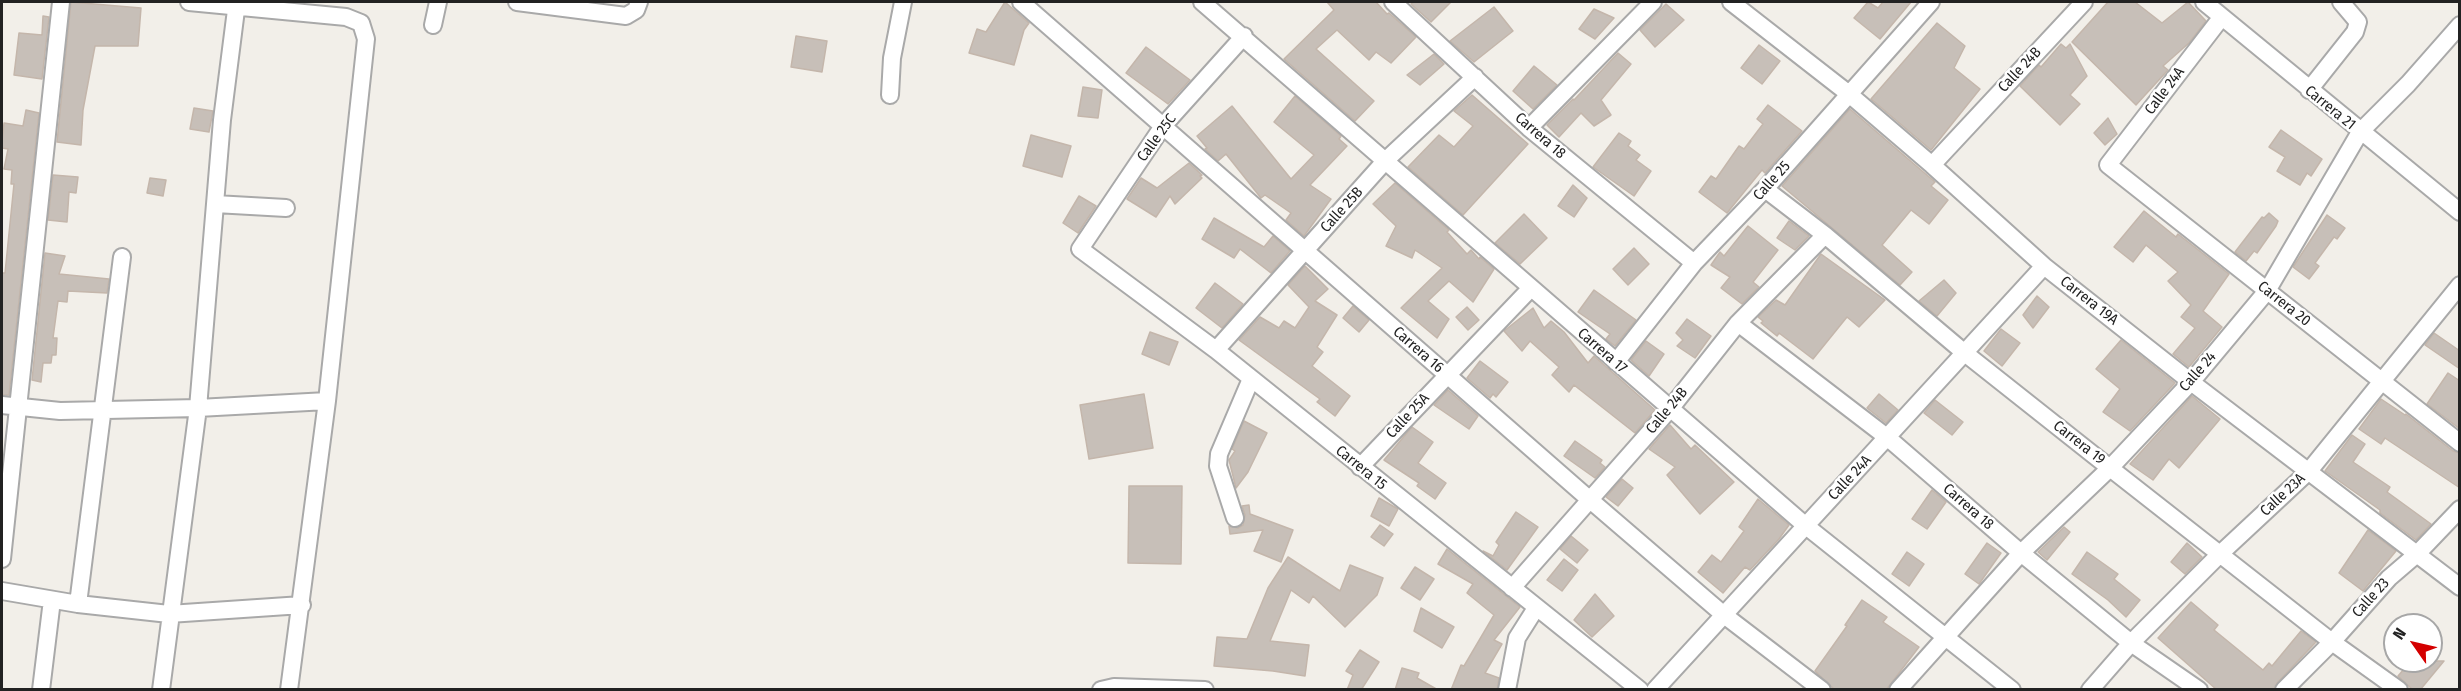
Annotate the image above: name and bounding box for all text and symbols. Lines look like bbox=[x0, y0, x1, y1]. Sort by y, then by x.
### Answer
street label: Calle 24B bbox=[1995, 44, 2045, 96]
street label: Calle 24A bbox=[2141, 64, 2189, 118]
street label: Carrera 21 bbox=[2301, 82, 2359, 134]
street label: Carrera 18 bbox=[1511, 109, 1569, 163]
street label: Calle 25C bbox=[1134, 111, 1180, 165]
street label: Calle 25 bbox=[1750, 158, 1794, 204]
street label: Calle 25B bbox=[1317, 183, 1367, 237]
street label: Carrera 19A bbox=[2056, 273, 2122, 329]
street label: Carrera 20 bbox=[2254, 278, 2314, 330]
street label: Carrera 16 bbox=[1389, 323, 1447, 377]
street label: Carrera 17 bbox=[1574, 325, 1630, 377]
street label: Calle 24 bbox=[2176, 348, 2220, 396]
street label: Calle 24B bbox=[1642, 384, 1692, 438]
street label: Calle 25A bbox=[1383, 390, 1433, 442]
street label: Carrera 19 bbox=[2049, 417, 2109, 469]
street label: Carrera 15 bbox=[1332, 442, 1390, 494]
street label: Calle 24A bbox=[1825, 452, 1875, 504]
street label: Calle 23A bbox=[2257, 470, 2309, 520]
street label: Carrera 18 bbox=[1939, 480, 1997, 534]
street label: Calle 23 bbox=[2349, 575, 2393, 621]
north arrow bbox=[2383, 613, 2443, 673]
text: N bbox=[2389, 624, 2410, 643]

